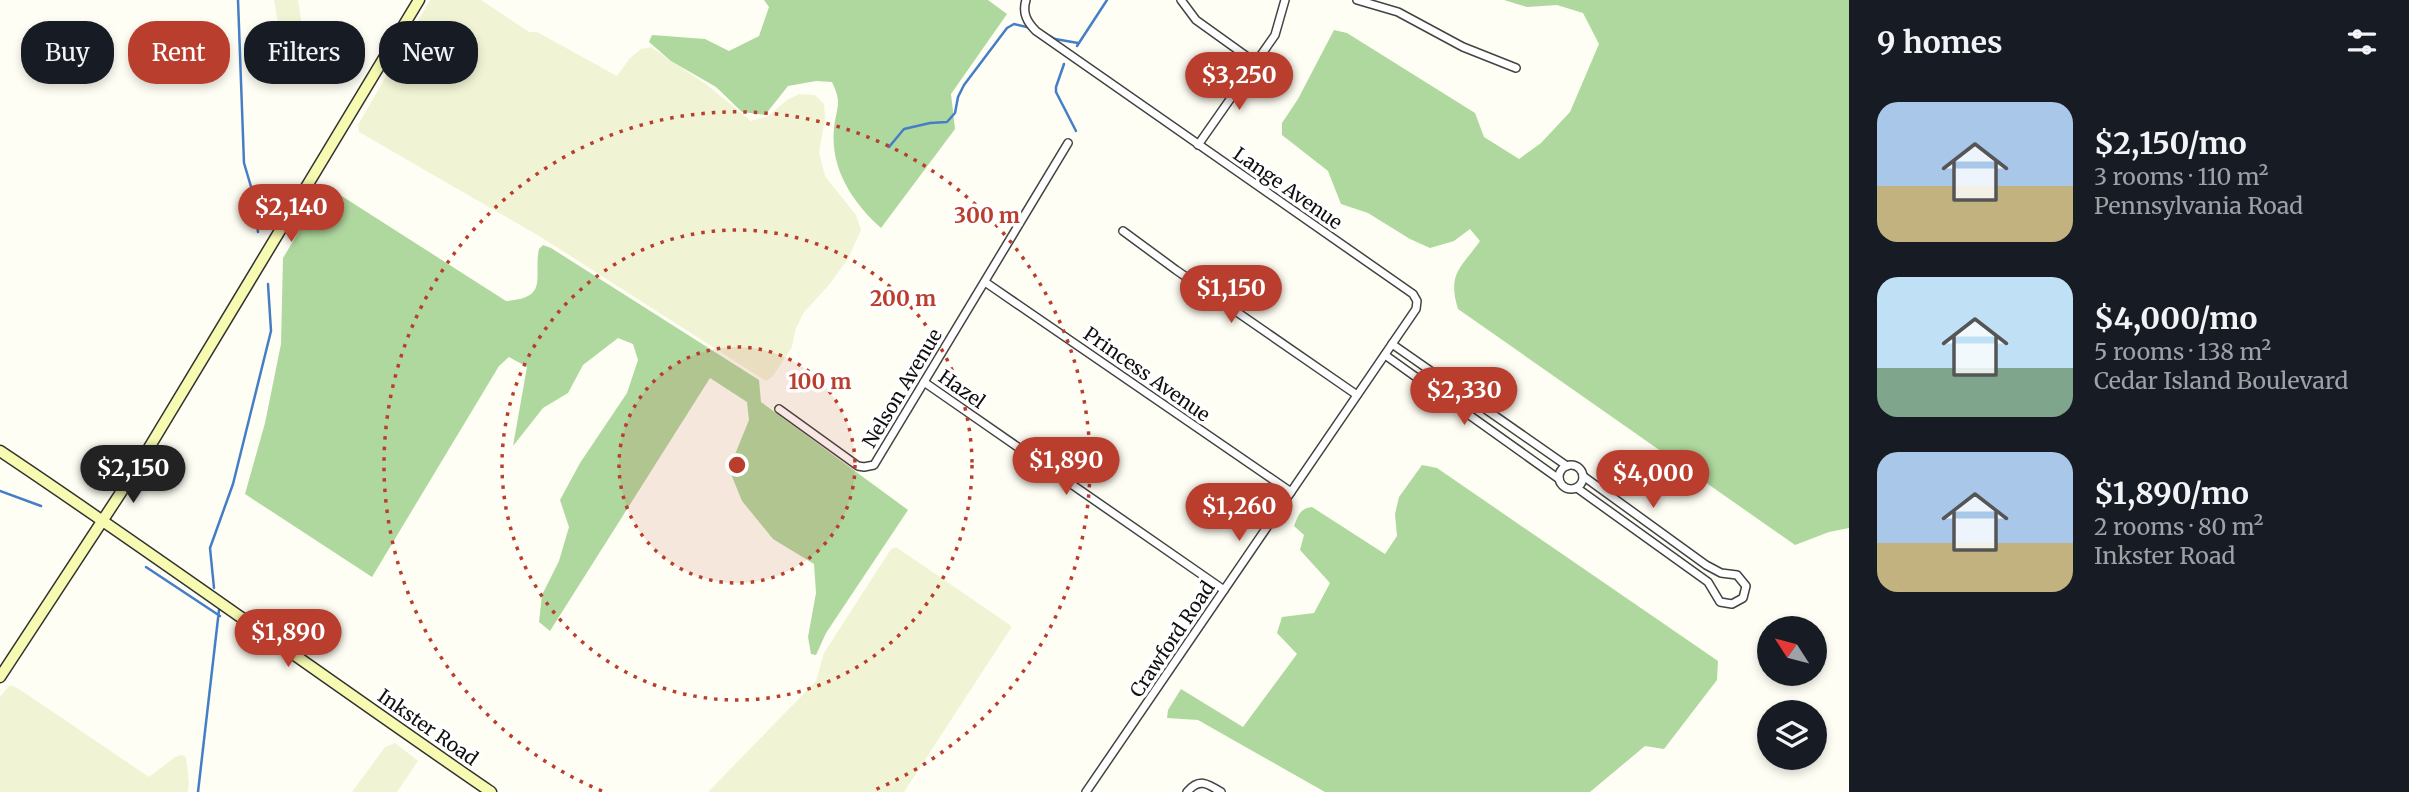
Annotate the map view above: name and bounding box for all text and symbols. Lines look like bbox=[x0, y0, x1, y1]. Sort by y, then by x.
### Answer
chip: Buy bbox=[21, 21, 114, 84]
chip: Rent bbox=[128, 21, 230, 84]
chip: Filters bbox=[244, 21, 365, 84]
chip: New bbox=[379, 21, 478, 84]
text: 9 homes bbox=[1877, 23, 2003, 61]
icon: filters bbox=[2343, 23, 2381, 61]
pin: $3,250 bbox=[1182, 52, 1296, 112]
text: $3,250 bbox=[1201, 60, 1277, 89]
text: $2,150/mo bbox=[2094, 124, 2247, 162]
icon: home bbox=[1933, 130, 2017, 214]
street label: Lange Avenue bbox=[1229, 142, 1347, 234]
text: 3 rooms · 110 m² bbox=[2094, 162, 2268, 191]
pin: $2,140 bbox=[234, 184, 348, 244]
text: Pennsylvania Road bbox=[2094, 191, 2303, 220]
text: $2,140 bbox=[254, 192, 328, 221]
text: 300 m bbox=[954, 202, 1020, 229]
pin: $1,150 bbox=[1174, 266, 1288, 325]
text: $1,150 bbox=[1196, 273, 1266, 302]
text: 200 m bbox=[870, 285, 936, 312]
text: $4,000/mo bbox=[2094, 299, 2257, 337]
icon: home bbox=[1933, 305, 2017, 389]
street label: Princess Avenue bbox=[1079, 322, 1215, 427]
street label: Nelson Avenue bbox=[857, 324, 947, 452]
text: 5 rooms · 138 m² bbox=[2094, 337, 2271, 366]
street label: Hazel bbox=[934, 364, 990, 414]
text: Cedar Island Boulevard bbox=[2094, 366, 2348, 395]
text: 100 m bbox=[789, 368, 851, 395]
pin: $2,330 bbox=[1407, 368, 1521, 427]
text: $2,330 bbox=[1426, 375, 1502, 404]
pin: $1,890 bbox=[1009, 438, 1123, 497]
text: $1,890 bbox=[1029, 445, 1103, 474]
pin: $2,150 bbox=[76, 446, 190, 505]
pin: $4,000 bbox=[1596, 450, 1710, 510]
text: $2,150 bbox=[96, 453, 170, 482]
centre of rings bbox=[725, 453, 749, 477]
text: $4,000 bbox=[1612, 458, 1694, 487]
text: $1,890/mo bbox=[2094, 474, 2249, 512]
icon: home bbox=[1933, 480, 2017, 564]
pin: $1,260 bbox=[1182, 484, 1296, 543]
text: $1,260 bbox=[1202, 491, 1276, 520]
text: 2 rooms · 80 m² bbox=[2094, 512, 2263, 541]
text: Inkster Road bbox=[2094, 541, 2235, 570]
street label: Crawford Road bbox=[1124, 576, 1220, 702]
pin: $1,890 bbox=[231, 610, 345, 669]
north arrow bbox=[1757, 616, 1827, 686]
map controls bbox=[1757, 616, 1827, 770]
text: $1,890 bbox=[251, 617, 325, 646]
street label: Inkster Road bbox=[373, 684, 483, 770]
button: layers bbox=[1757, 700, 1827, 770]

